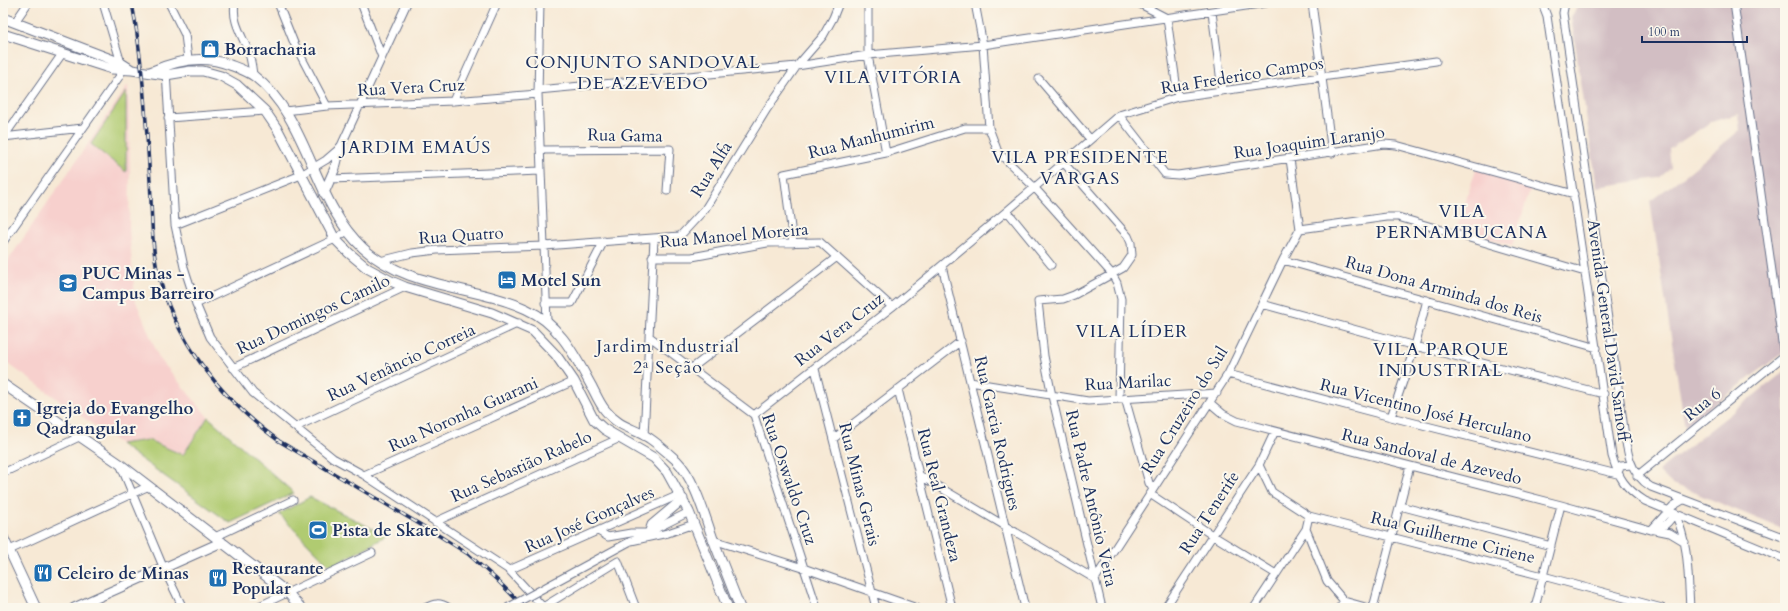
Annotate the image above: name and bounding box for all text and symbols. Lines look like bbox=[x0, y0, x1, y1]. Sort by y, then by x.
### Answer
scale bar bbox=[1642, 18, 1747, 44]
text: 100 m bbox=[1648, 24, 1681, 40]
shop icon: Borracharia bbox=[199, 38, 221, 60]
place label: Borracharia bbox=[224, 38, 317, 61]
district label: CONJUNTO SANDOVAL DE AZEVEDO bbox=[525, 50, 761, 96]
street label: Rua Frederico Campos bbox=[1159, 51, 1325, 100]
district label: VILA VITÓRIA bbox=[824, 65, 962, 90]
street label: Rua Vera Cruz bbox=[357, 73, 466, 102]
street label: Rua Manhumirim bbox=[806, 111, 937, 164]
street label: Rua Joaquim Laranjo bbox=[1232, 121, 1386, 164]
street label: Rua Gama bbox=[587, 123, 664, 148]
district label: JARDIM EMAÚS bbox=[338, 135, 491, 160]
street label: Rua Alfa bbox=[685, 136, 738, 202]
district label: VILA PRESIDENTE VARGAS bbox=[991, 145, 1169, 191]
district label: VILA PERNAMBUCANA bbox=[1376, 199, 1549, 245]
street label: Rua Manoel Moreira bbox=[659, 217, 810, 253]
street label: Avenida General David Sarnoff bbox=[1582, 218, 1636, 445]
street label: Rua Quatro bbox=[418, 221, 504, 250]
street label: Rua Dona Arminda dos Reis bbox=[1343, 250, 1545, 329]
place label: PUC Minas - Campus Barreiro bbox=[82, 262, 214, 305]
street label: Rua Domingos Camilo bbox=[233, 269, 394, 360]
hotel icon: Motel Sun bbox=[496, 269, 518, 291]
place label: Motel Sun bbox=[521, 269, 601, 292]
school or university icon: PUC Minas - Campus Barreiro bbox=[57, 272, 79, 294]
street label: Rua Vera Cruz bbox=[790, 287, 889, 372]
street label: Rua Venâncio Correia bbox=[324, 318, 479, 407]
district label: VILA LÍDER bbox=[1075, 319, 1189, 344]
district label: Jardim Industrial 2ª Seção bbox=[593, 334, 740, 380]
district label: VILA PARQUE INDUSTRIAL bbox=[1373, 337, 1509, 383]
street label: Rua Cruzeiro do Sul bbox=[1136, 341, 1233, 479]
street label: Rua Garcia Rodrigues bbox=[969, 354, 1027, 513]
street label: Rua Marilac bbox=[1084, 369, 1172, 396]
street label: Rua Noronha Guarani bbox=[385, 371, 542, 458]
street label: Rua Vicentino José Herculano bbox=[1318, 373, 1534, 448]
street label: Rua 6 bbox=[1679, 382, 1726, 426]
place label: Igreja do Evangelho Qadrangular bbox=[36, 397, 193, 440]
church icon: Igreja do Evangelho Qadrangular bbox=[11, 407, 33, 429]
street label: Rua Padre Antônio Veira bbox=[1060, 407, 1123, 590]
street label: Rua Oswaldo Cruz bbox=[756, 410, 823, 548]
street label: Rua Minas Gerais bbox=[833, 420, 886, 548]
street label: Rua Sandoval de Azevedo bbox=[1339, 423, 1524, 490]
street label: Rua Sebastião Rabelo bbox=[447, 425, 595, 508]
street label: Rua Real Grandeza bbox=[912, 426, 967, 565]
street label: Rua Tenerife bbox=[1174, 466, 1245, 558]
street label: Rua José Gonçalves bbox=[521, 480, 658, 558]
street label: Rua Guilherme Ciriene bbox=[1368, 506, 1538, 569]
sports icon: Pista de Skate bbox=[307, 519, 329, 541]
place label: Pista de Skate bbox=[332, 519, 439, 542]
place label: Restaurante Popular bbox=[232, 557, 324, 600]
restaurant icon: Celeiro de Minas bbox=[32, 562, 54, 584]
place label: Celeiro de Minas bbox=[57, 562, 189, 585]
restaurant icon: Restaurante Popular bbox=[207, 567, 229, 589]

